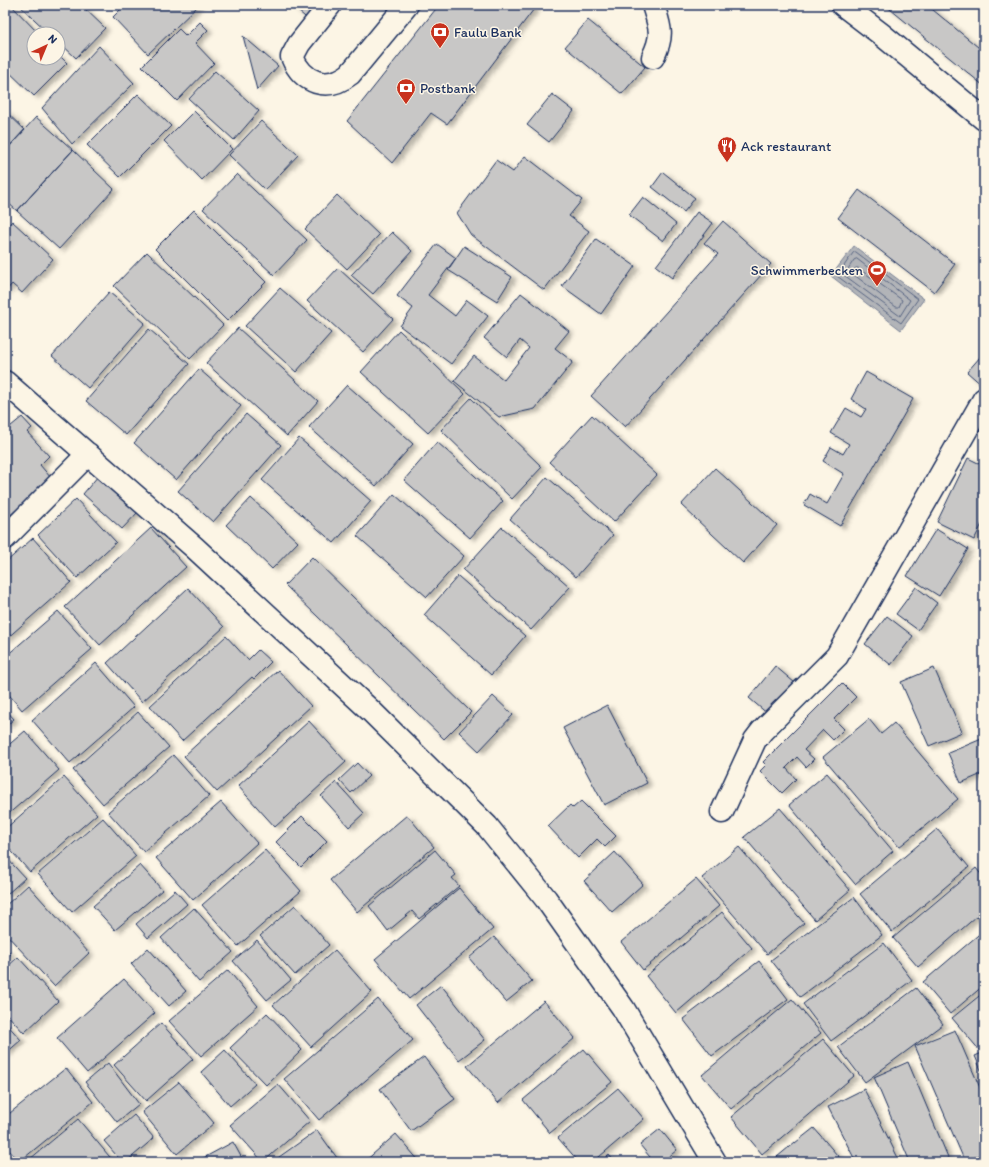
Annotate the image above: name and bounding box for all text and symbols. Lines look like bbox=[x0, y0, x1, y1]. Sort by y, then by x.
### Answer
bank icon: Faulu Bank bbox=[429, 21, 451, 49]
place label: Faulu Bank bbox=[454, 24, 522, 41]
north arrow bbox=[26, 26, 66, 66]
text: N bbox=[45, 32, 60, 46]
bank icon: Postbank bbox=[395, 77, 417, 105]
place label: Postbank bbox=[420, 80, 475, 97]
restaurant icon: Ack restaurant bbox=[716, 135, 738, 163]
place label: Ack restaurant bbox=[741, 138, 831, 155]
sports icon: Schwimmerbecken bbox=[866, 259, 888, 287]
place label: Schwimmerbecken bbox=[751, 262, 863, 279]

